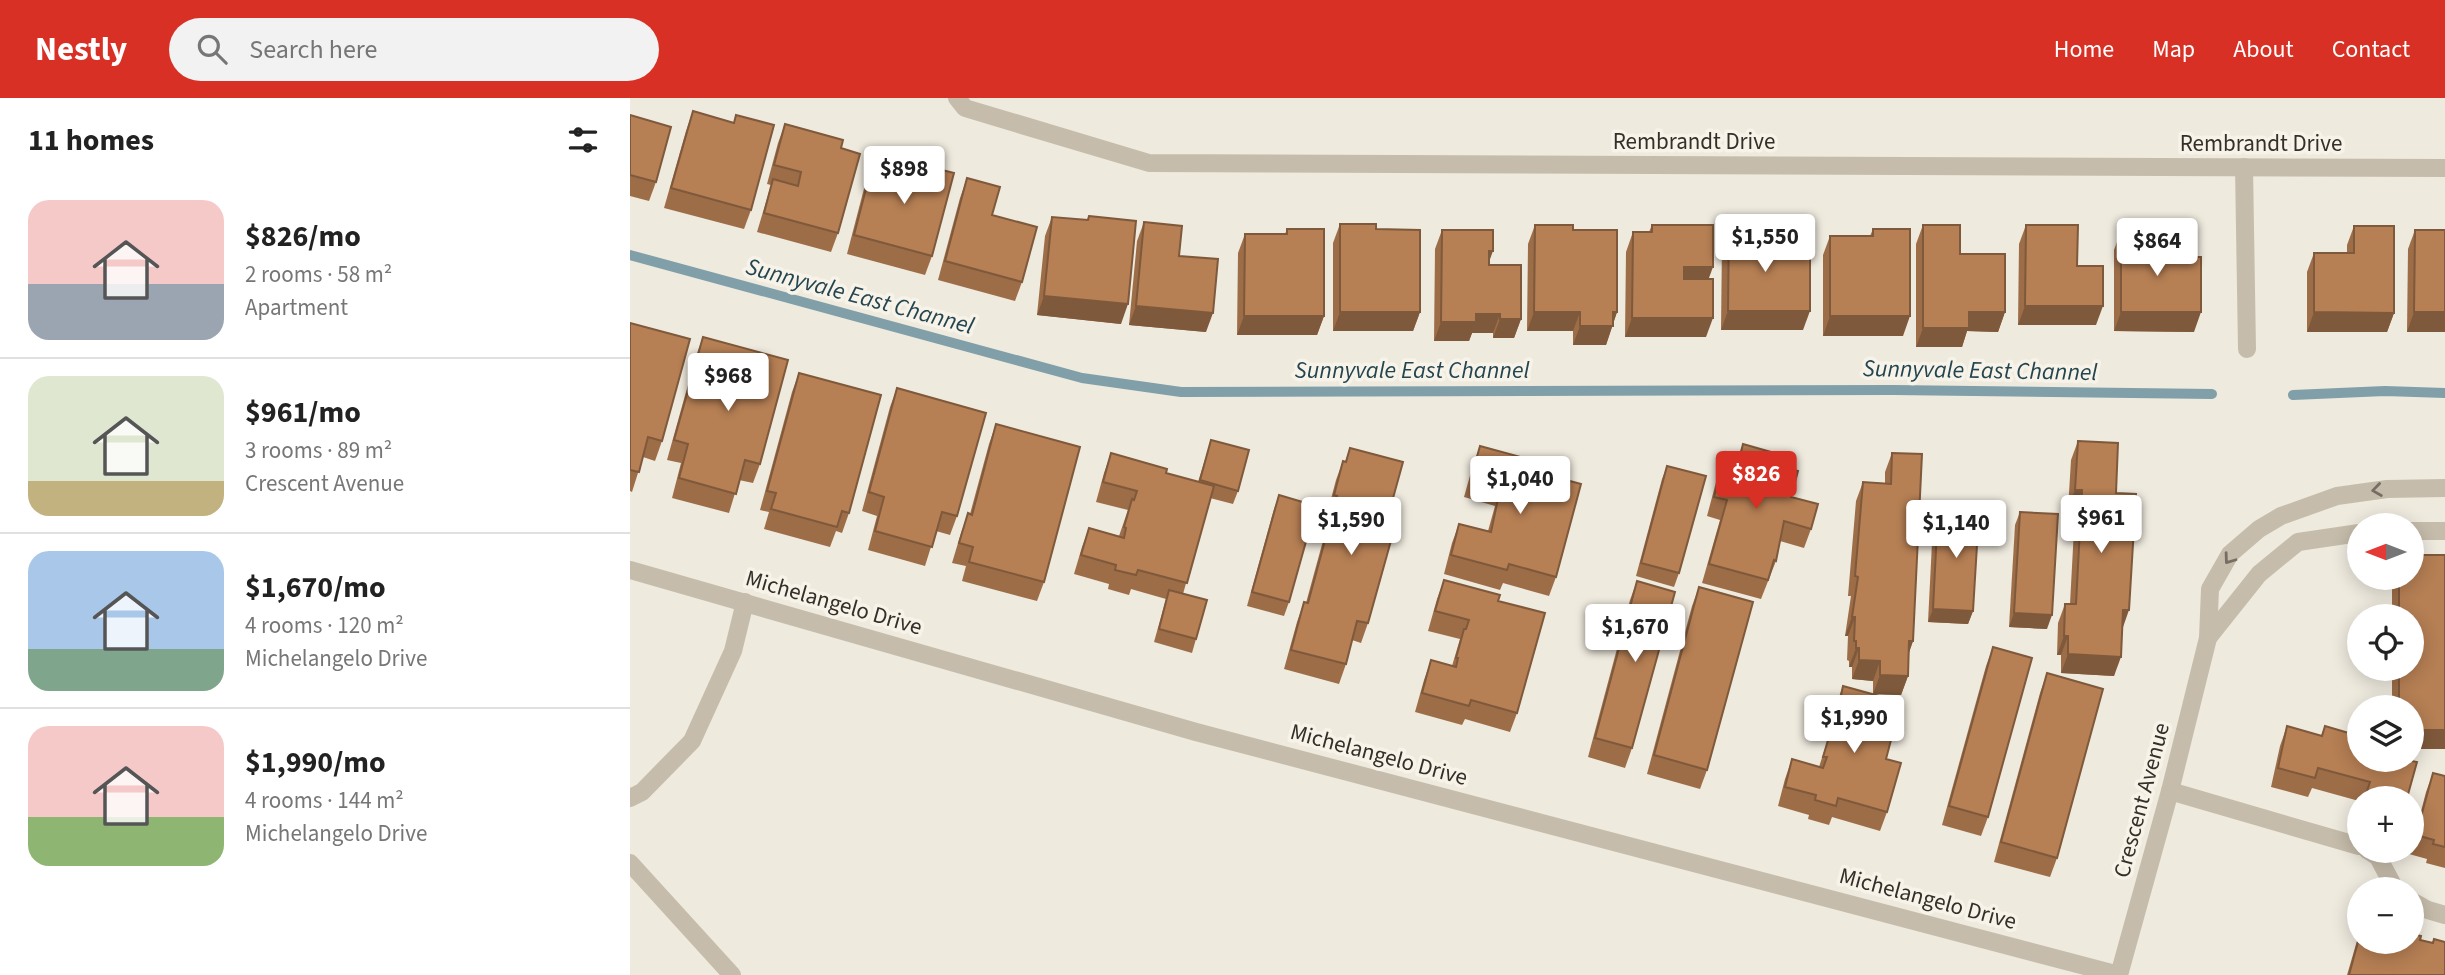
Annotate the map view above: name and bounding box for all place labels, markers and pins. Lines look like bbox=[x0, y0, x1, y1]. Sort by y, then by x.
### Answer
pin: $898 bbox=[863, 146, 945, 206]
pin: $1,550 bbox=[1708, 214, 1822, 274]
pin: $864 bbox=[2116, 218, 2198, 278]
pin: $968 bbox=[687, 354, 769, 413]
pin: $826 bbox=[1715, 452, 1797, 511]
pin: $1,040 bbox=[1463, 456, 1577, 516]
pin: $961 bbox=[2060, 496, 2142, 555]
pin: $1,590 bbox=[1294, 498, 1408, 557]
pin: $1,140 bbox=[1899, 500, 2013, 560]
pin: $1,670 bbox=[1578, 604, 1692, 664]
pin: $1,990 bbox=[1797, 696, 1911, 755]

